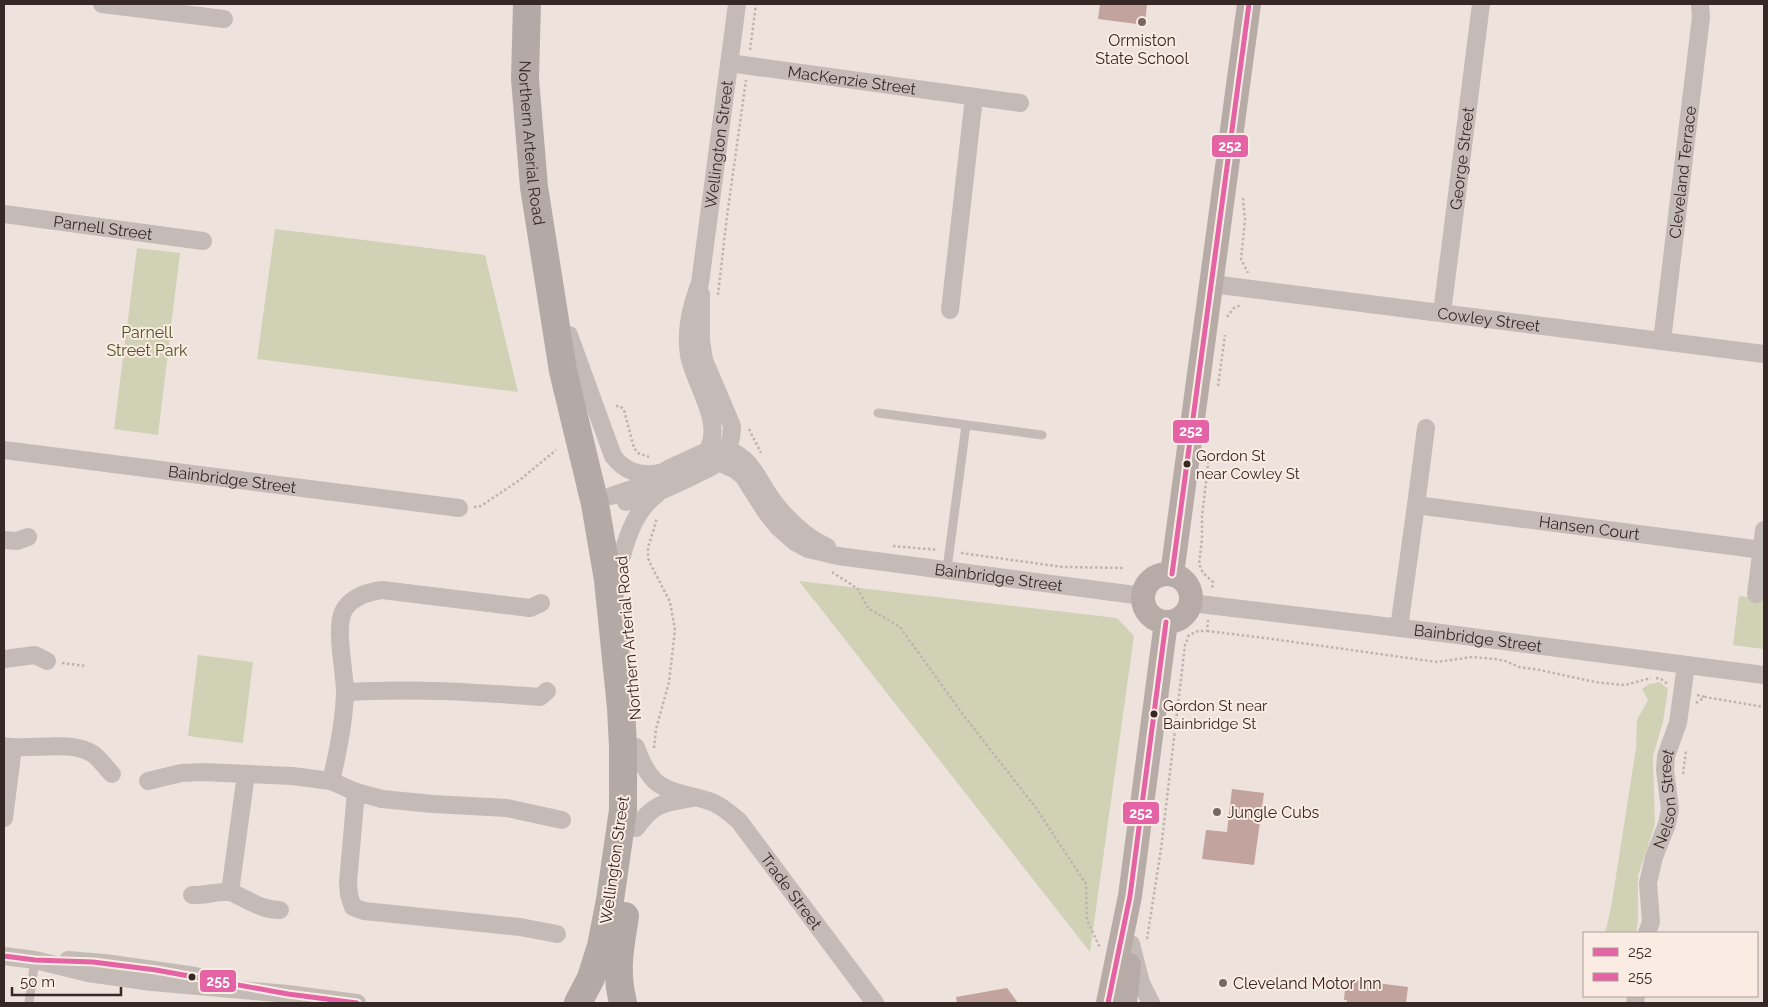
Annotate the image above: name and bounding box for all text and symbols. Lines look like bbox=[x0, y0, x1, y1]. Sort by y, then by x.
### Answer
marker: Ormiston State School bbox=[1136, 16, 1148, 28]
place label: Ormiston State School bbox=[1095, 31, 1189, 68]
street label: Northern Arterial Road bbox=[515, 60, 549, 226]
street label: MacKenzie Street bbox=[786, 62, 918, 99]
street label: Wellington Street bbox=[701, 79, 737, 210]
street label: George Street bbox=[1446, 105, 1478, 211]
street label: Cleveland Terrace bbox=[1665, 105, 1700, 240]
line badge: 252 bbox=[1211, 134, 1249, 158]
text: 252 bbox=[1218, 138, 1242, 154]
street label: Parnell Street bbox=[52, 212, 154, 244]
street label: Cowley Street bbox=[1436, 304, 1542, 336]
park label: Parnell Street Park bbox=[106, 323, 188, 360]
line badge: 252 bbox=[1172, 419, 1210, 444]
text: 252 bbox=[1179, 423, 1203, 439]
place label: Gordon St near Cowley St bbox=[1196, 447, 1300, 483]
marker: Gordon St near Cowley St bbox=[1182, 459, 1192, 469]
street label: Bainbridge Street bbox=[167, 462, 298, 497]
street label: Hansen Court bbox=[1538, 512, 1641, 544]
street label: Northern Arterial Road bbox=[612, 555, 645, 721]
street label: Bainbridge Street bbox=[933, 560, 1064, 595]
street label: Bainbridge Street bbox=[1413, 621, 1544, 656]
place label: Gordon St near Bainbridge St bbox=[1163, 697, 1268, 733]
marker: Gordon St near Bainbridge St bbox=[1149, 709, 1159, 719]
street label: Nelson Street bbox=[1649, 746, 1680, 851]
street label: Wellington Street bbox=[596, 794, 633, 925]
line badge: 252 bbox=[1122, 801, 1160, 825]
place label: Jungle Cubs bbox=[1227, 803, 1320, 822]
text: 252 bbox=[1129, 805, 1153, 821]
marker: Jungle Cubs bbox=[1211, 806, 1223, 818]
street label: Trade Street bbox=[756, 849, 826, 934]
legend bbox=[1583, 932, 1758, 997]
text: 252 bbox=[1628, 943, 1652, 961]
scale bar bbox=[12, 964, 121, 996]
text: 255 bbox=[1628, 968, 1652, 986]
line badge: 255 bbox=[199, 969, 237, 993]
unlabelled marker bbox=[187, 972, 197, 982]
text: 50 m bbox=[20, 973, 55, 991]
text: 255 bbox=[206, 973, 230, 989]
place label: Cleveland Motor Inn bbox=[1233, 974, 1382, 993]
marker: Cleveland Motor Inn bbox=[1217, 977, 1229, 989]

